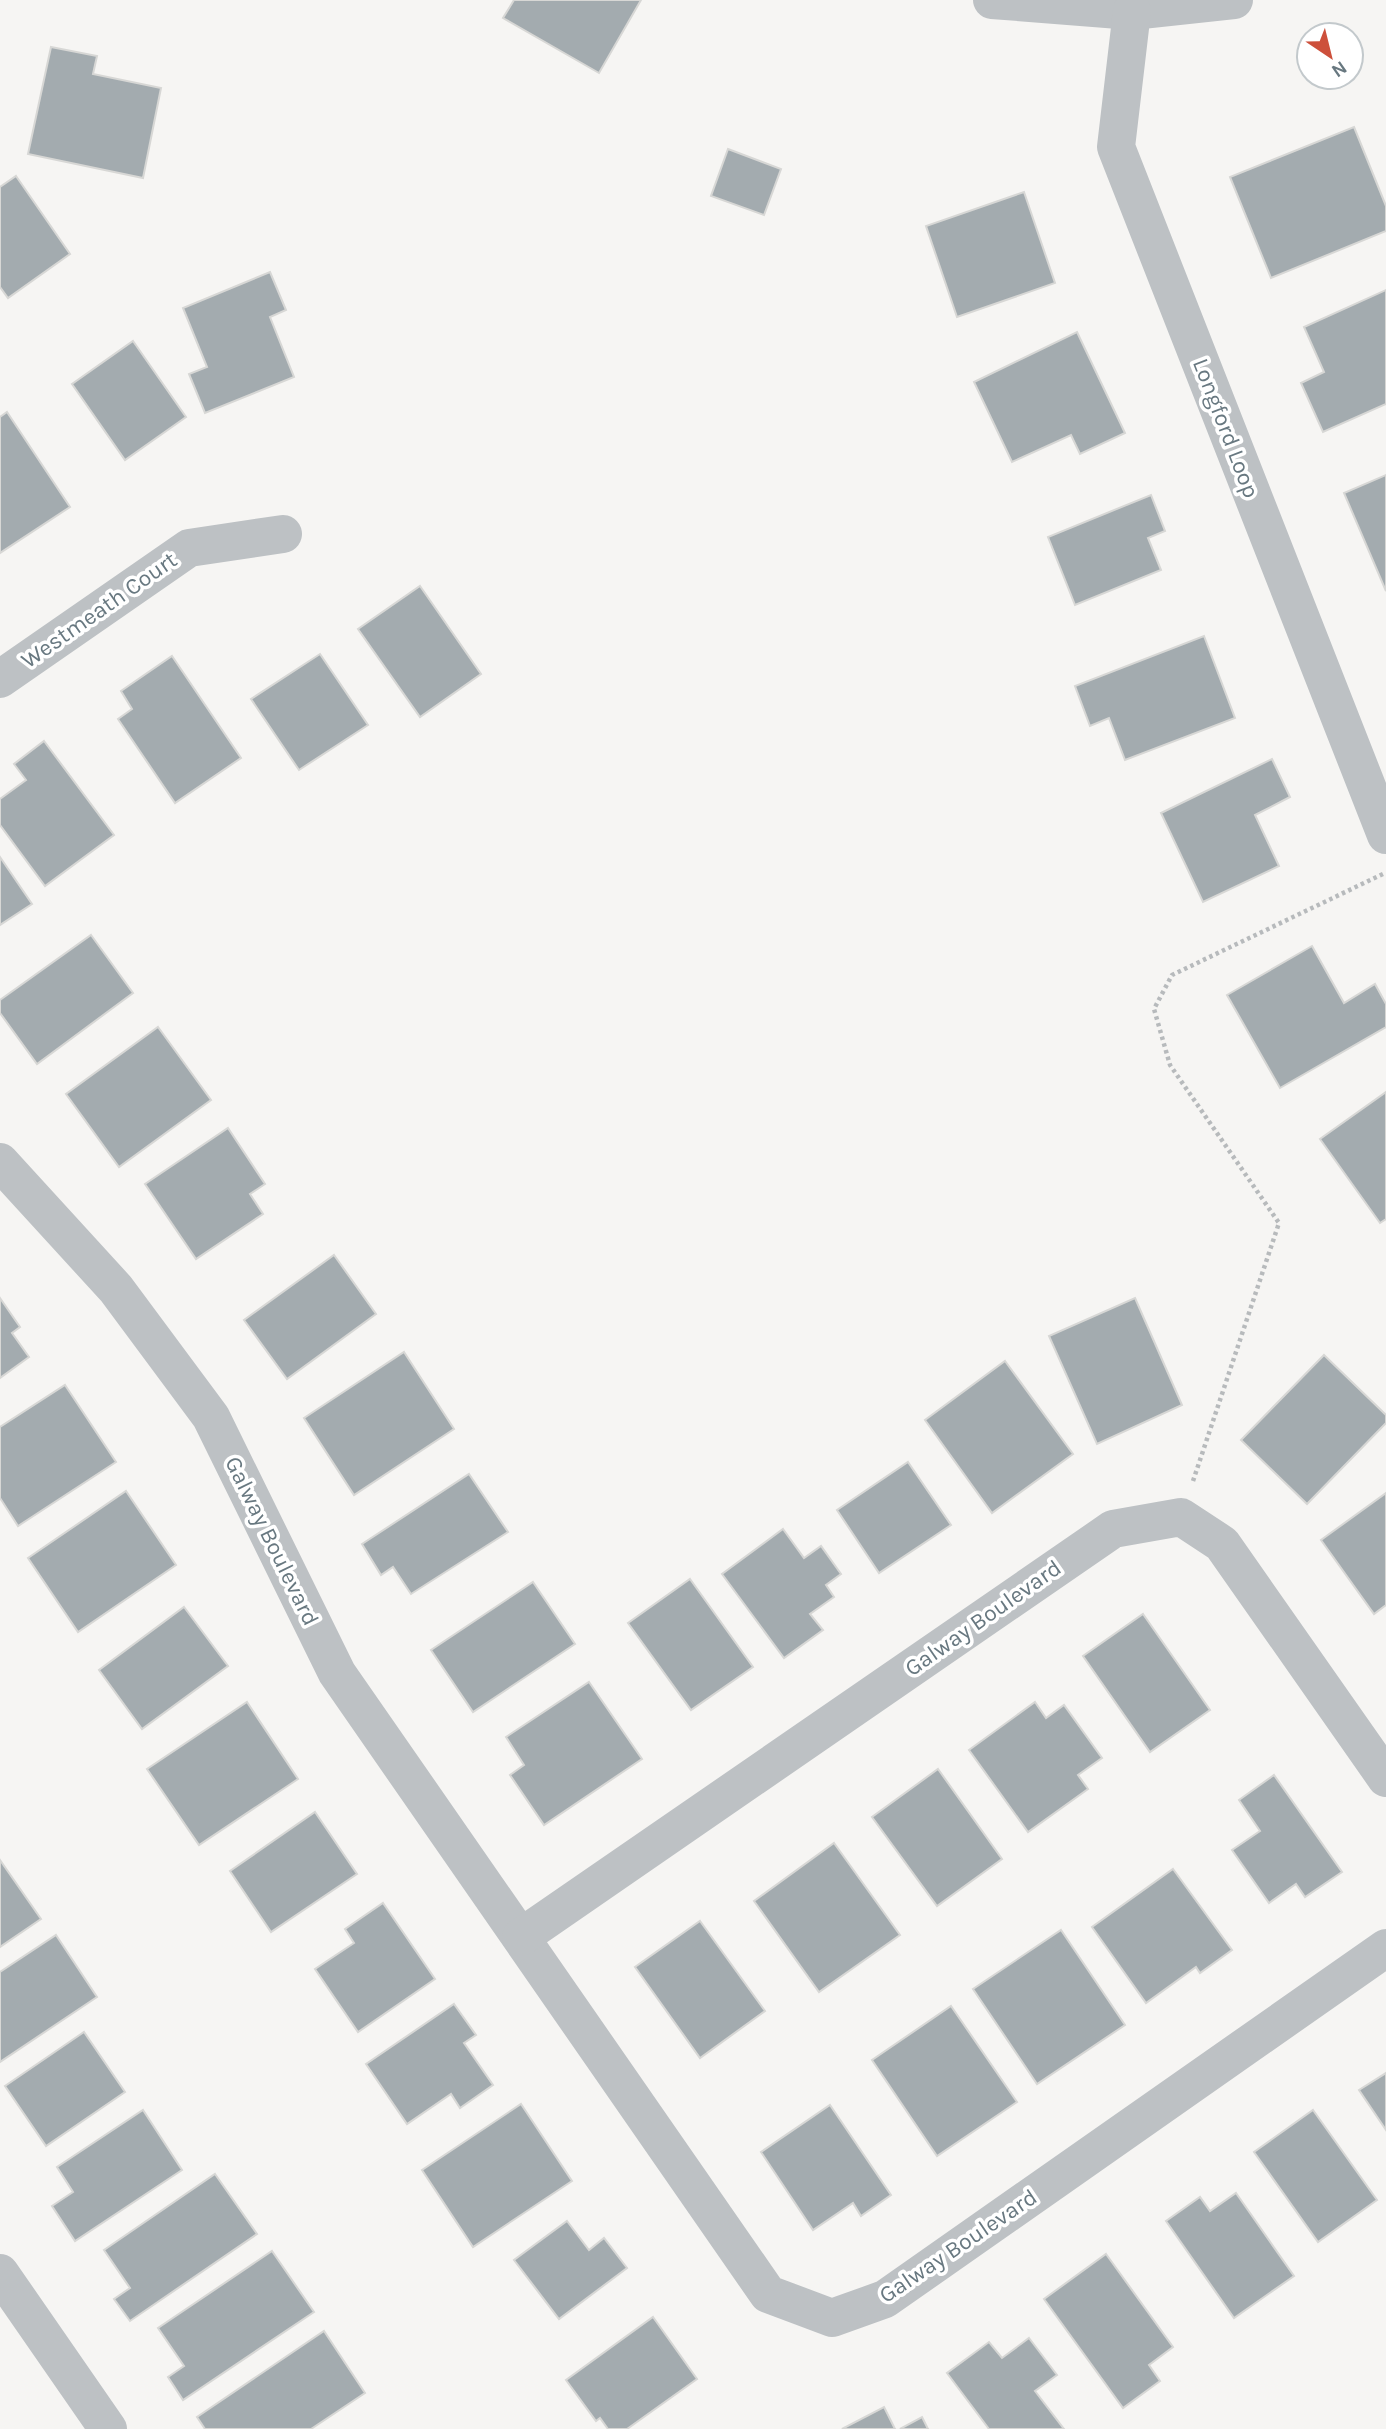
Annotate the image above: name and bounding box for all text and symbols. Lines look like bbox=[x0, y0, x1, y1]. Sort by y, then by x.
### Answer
north arrow bbox=[1295, 21, 1365, 91]
text: N bbox=[1327, 56, 1351, 82]
street label: Longford Loop bbox=[1187, 354, 1265, 502]
street label: Westmeath Court bbox=[16, 546, 182, 674]
street label: Galway Boulevard bbox=[219, 1452, 325, 1630]
street label: Galway Boulevard bbox=[900, 1554, 1066, 1682]
street label: Galway Boulevard bbox=[874, 2183, 1042, 2309]

